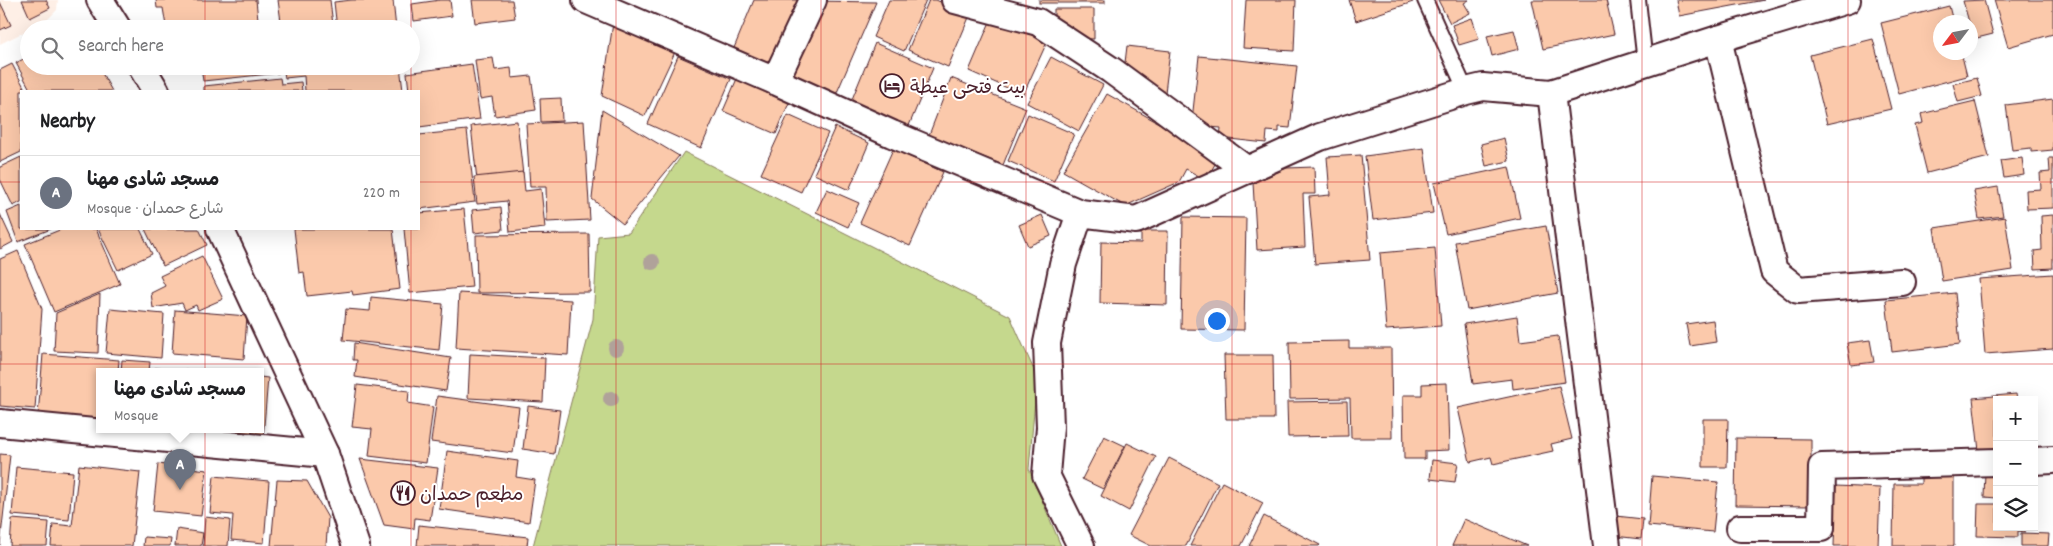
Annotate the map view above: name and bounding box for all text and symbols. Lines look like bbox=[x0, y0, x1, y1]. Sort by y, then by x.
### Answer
north arrow bbox=[1933, 15, 1978, 60]
search box bbox=[20, 20, 420, 75]
icon: search bbox=[38, 34, 66, 62]
text: Search here bbox=[78, 34, 164, 61]
hotel icon: بيت فتحى عيطة bbox=[879, 73, 905, 99]
place label: بيت فتحى عيطة bbox=[910, 76, 1026, 103]
text: Nearby bbox=[40, 108, 95, 138]
text: مسجد شادى مهنا bbox=[87, 168, 219, 195]
text: A bbox=[52, 182, 60, 205]
text: 220 m bbox=[363, 182, 400, 205]
text: Mosque · شارع حمدان bbox=[87, 198, 224, 221]
your location bbox=[1204, 308, 1230, 334]
popup bbox=[96, 368, 264, 433]
text: مسجد شادى مهنا bbox=[114, 378, 246, 405]
map controls bbox=[1993, 396, 2038, 531]
button: + bbox=[1993, 396, 2038, 441]
text: Mosque bbox=[114, 405, 158, 428]
button: − bbox=[1993, 441, 2038, 486]
pin: A bbox=[164, 449, 196, 490]
restaurant icon: مطعم حمدان bbox=[390, 480, 416, 506]
place label: مطعم حمدان bbox=[420, 483, 523, 510]
button: layers bbox=[1993, 486, 2038, 531]

